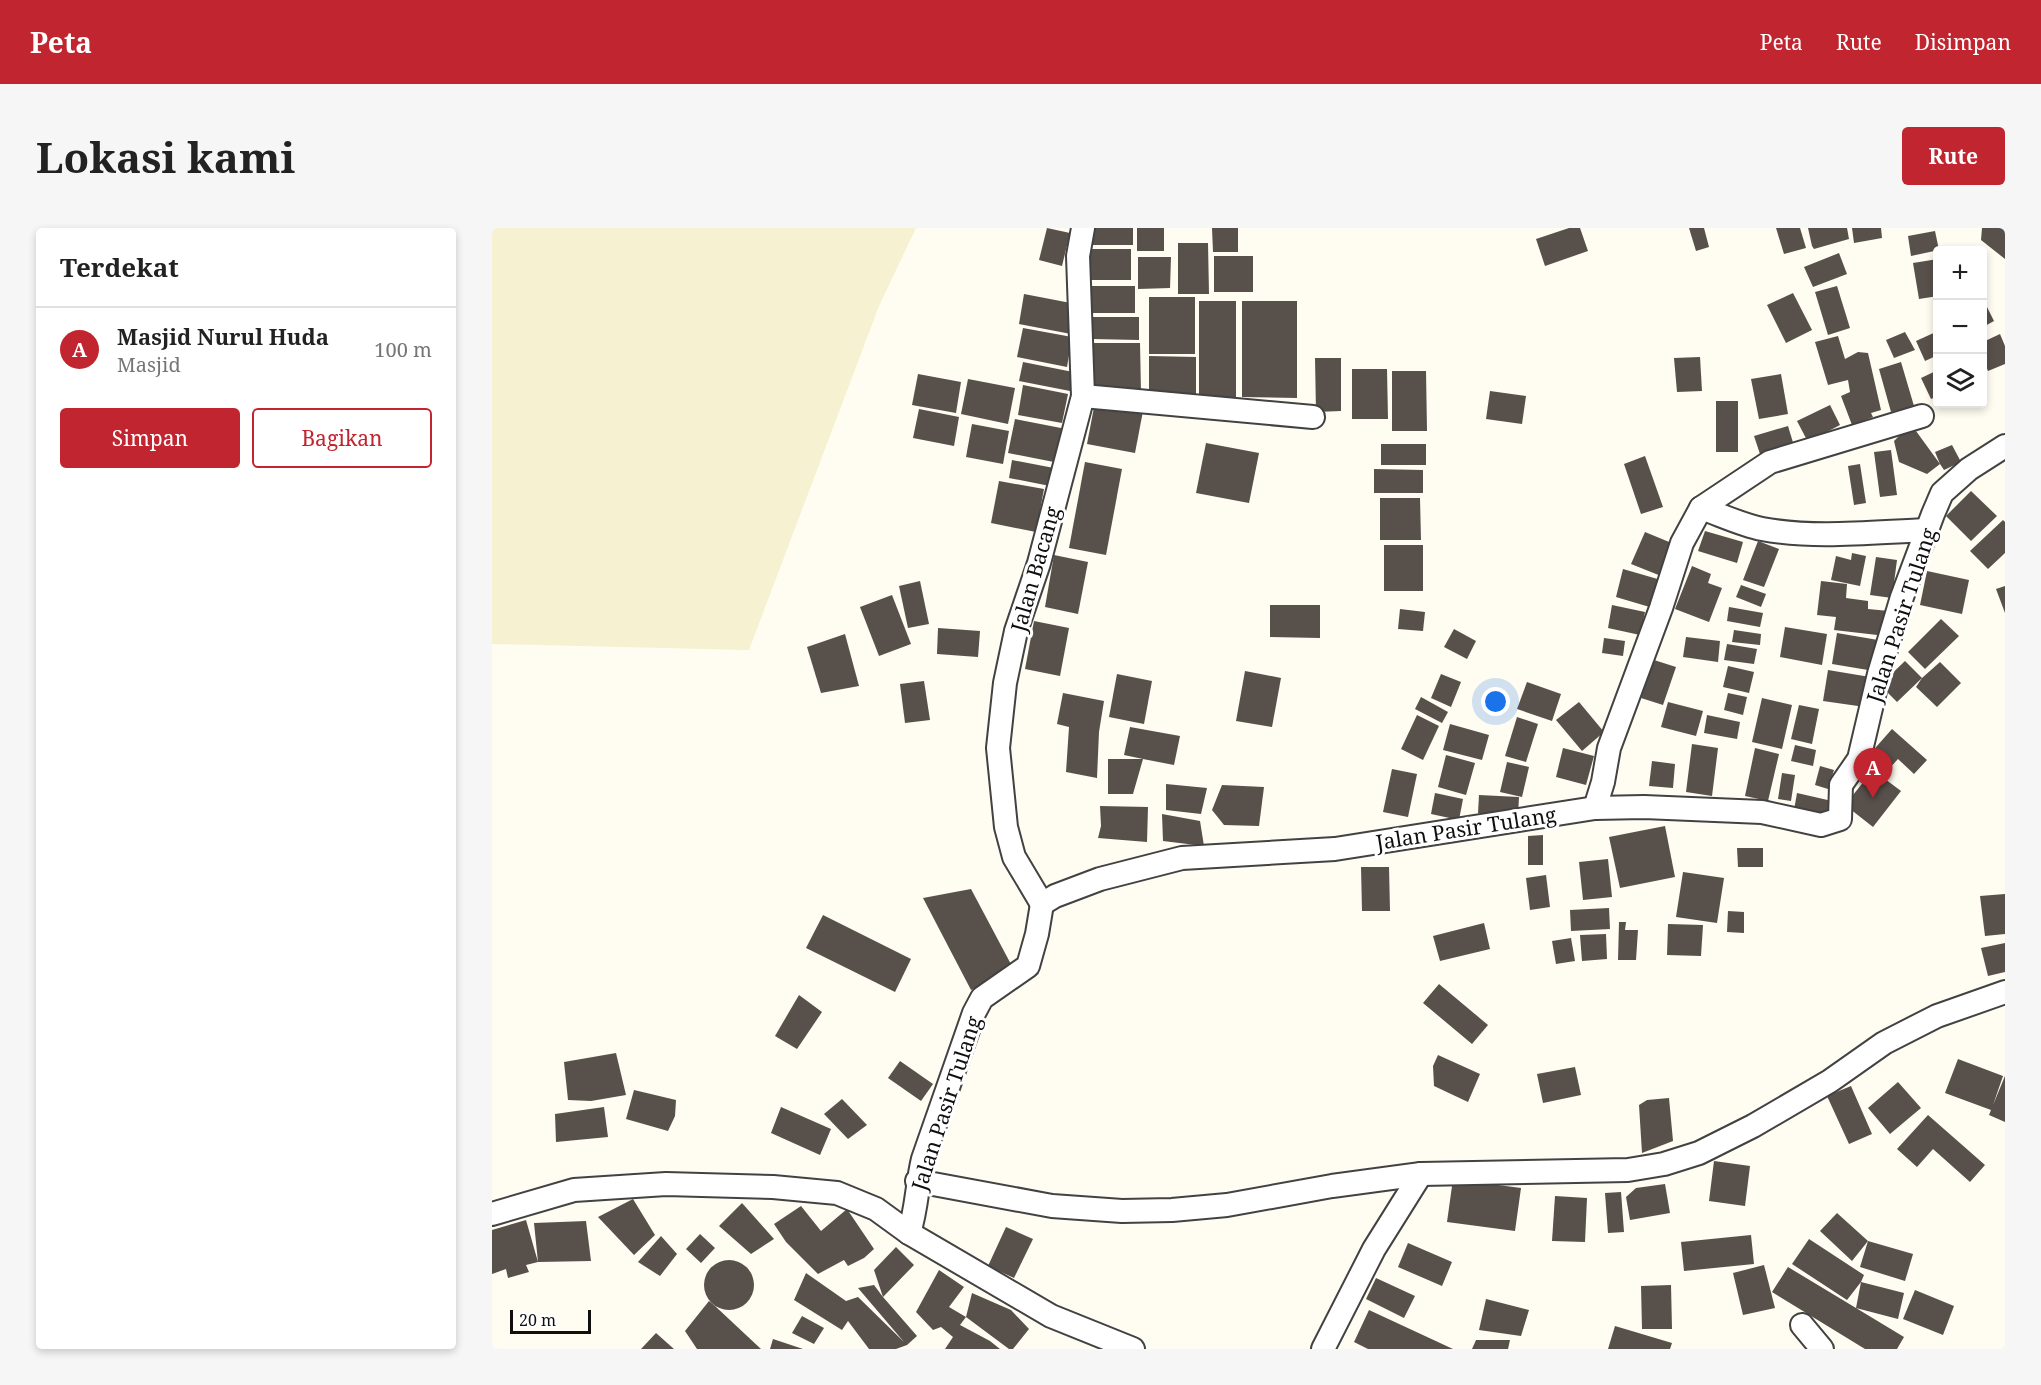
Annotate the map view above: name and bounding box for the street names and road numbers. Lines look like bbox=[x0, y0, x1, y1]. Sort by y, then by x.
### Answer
street label: Jalan Bacang bbox=[1003, 502, 1066, 636]
street label: Jalan Pasir Tulang bbox=[1859, 523, 1943, 707]
street label: Jalan Pasir Tulang bbox=[1373, 800, 1559, 856]
street label: Jalan Pasir Tulang bbox=[904, 1011, 988, 1195]

